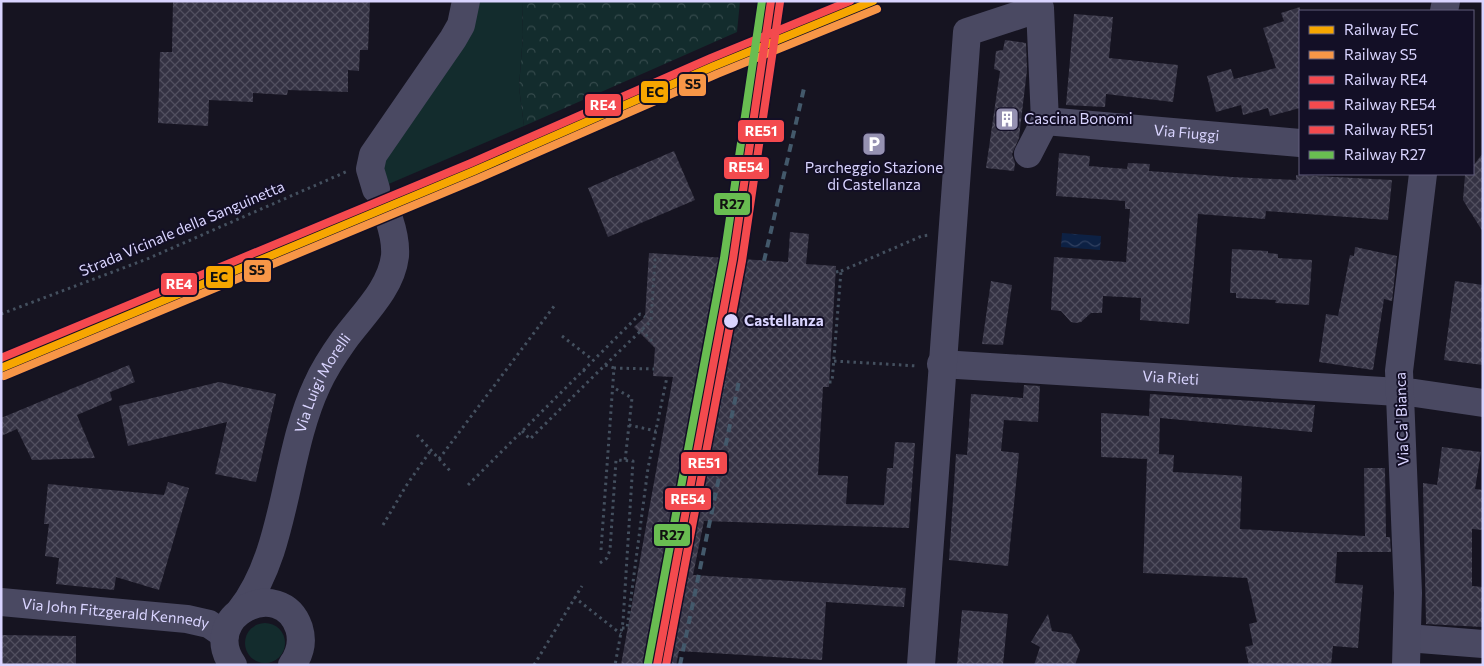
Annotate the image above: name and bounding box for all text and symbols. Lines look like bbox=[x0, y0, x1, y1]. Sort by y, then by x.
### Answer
legend bbox=[1299, 10, 1474, 175]
text: Railway EC bbox=[1344, 20, 1419, 38]
text: Railway S5 bbox=[1344, 45, 1417, 63]
text: Railway RE4 bbox=[1344, 70, 1428, 88]
line badge: S5 bbox=[678, 73, 707, 97]
text: S5 bbox=[685, 75, 701, 92]
line badge: EC bbox=[640, 80, 669, 104]
text: EC bbox=[646, 83, 664, 100]
line badge: RE4 bbox=[584, 93, 622, 117]
text: Railway RE54 bbox=[1344, 95, 1436, 113]
text: RE4 bbox=[590, 96, 617, 113]
building icon: Cascina Bonomi bbox=[994, 106, 1020, 132]
place label: Cascina Bonomi bbox=[1024, 109, 1133, 127]
line badge: RE51 bbox=[737, 119, 785, 143]
street label: Via Fiuggi bbox=[1153, 120, 1220, 144]
text: Railway RE51 bbox=[1344, 120, 1434, 138]
text: RE51 bbox=[745, 122, 777, 139]
parking icon: Parcheggio Stazione di Castellanza bbox=[861, 131, 887, 157]
text: Railway R27 bbox=[1344, 145, 1426, 163]
line badge: RE54 bbox=[723, 156, 770, 180]
text: RE54 bbox=[729, 158, 764, 175]
place label: Parcheggio Stazione di Castellanza bbox=[805, 158, 943, 193]
street label: Strada Vicinale della Sanguinetta bbox=[76, 177, 287, 280]
line badge: R27 bbox=[713, 192, 751, 216]
text: R27 bbox=[719, 195, 745, 212]
line badge: S5 bbox=[243, 259, 272, 283]
text: S5 bbox=[249, 261, 265, 278]
line badge: EC bbox=[205, 265, 234, 289]
text: EC bbox=[210, 268, 228, 285]
line badge: RE4 bbox=[160, 272, 198, 296]
text: RE4 bbox=[166, 275, 193, 292]
place label: Castellanza bbox=[744, 311, 824, 329]
marker: Castellanza bbox=[722, 312, 740, 330]
street label: Via Luigi Morelli bbox=[290, 329, 354, 435]
street label: Via Rieti bbox=[1142, 366, 1199, 388]
street label: Via Ca' Bianca bbox=[1390, 372, 1412, 466]
line badge: RE51 bbox=[680, 451, 728, 475]
text: RE51 bbox=[688, 454, 720, 471]
line badge: RE54 bbox=[664, 487, 712, 511]
text: RE54 bbox=[671, 490, 706, 507]
line badge: R27 bbox=[653, 523, 691, 547]
text: R27 bbox=[659, 526, 685, 543]
street label: Via John Fitzgerald Kennedy bbox=[21, 594, 211, 632]

